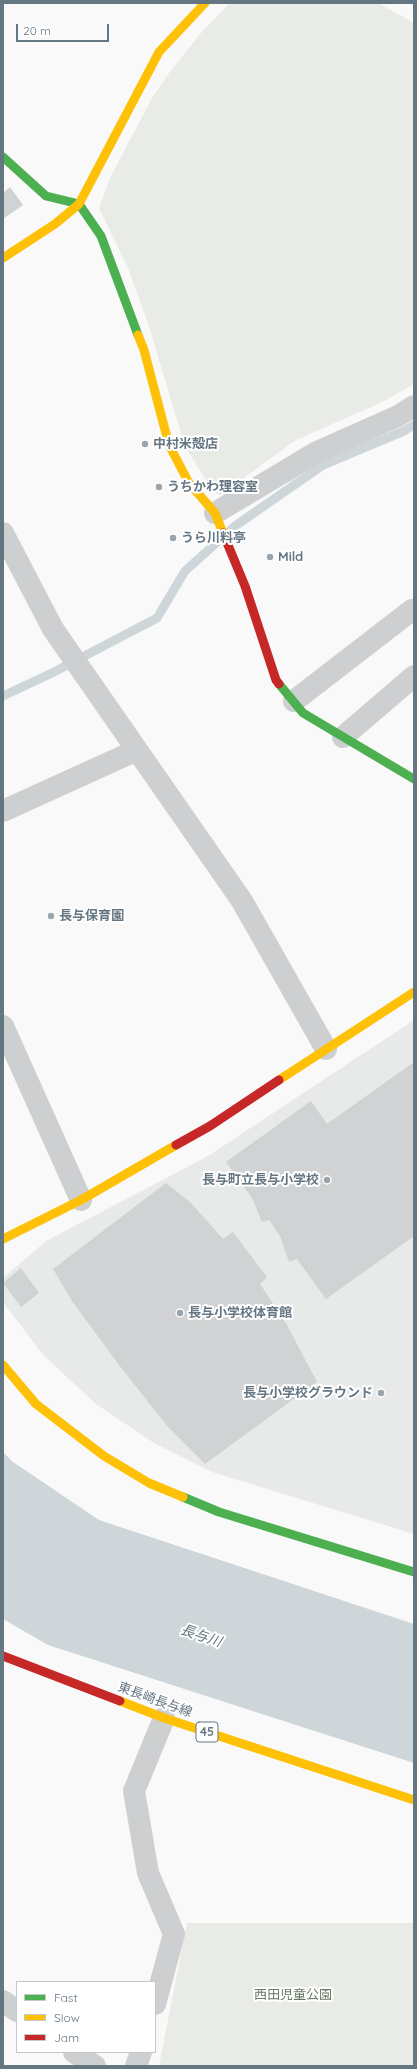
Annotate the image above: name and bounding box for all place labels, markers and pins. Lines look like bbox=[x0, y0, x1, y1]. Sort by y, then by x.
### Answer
place label: 中村米殻店 bbox=[153, 436, 218, 452]
marker: 中村米殻店 bbox=[140, 439, 150, 449]
place label: うちかわ理容室 bbox=[167, 479, 258, 495]
marker: うちかわ理容室 bbox=[154, 482, 164, 492]
place label: うら川料亭 bbox=[181, 530, 246, 546]
marker: うら川料亭 bbox=[168, 533, 178, 543]
place label: Mild bbox=[278, 549, 303, 565]
marker: Mild bbox=[265, 552, 275, 562]
place label: 長与保育園 bbox=[59, 908, 124, 924]
marker: 長与保育園 bbox=[46, 911, 56, 921]
place label: 長与町立長与小学校 bbox=[202, 1172, 319, 1188]
marker: 長与町立長与小学校 bbox=[322, 1175, 332, 1185]
place label: 長与小学校体育館 bbox=[188, 1305, 292, 1321]
marker: 長与小学校体育館 bbox=[175, 1308, 185, 1318]
place label: 長与小学校グラウンド bbox=[243, 1385, 373, 1401]
marker: 長与小学校グラウンド bbox=[376, 1388, 386, 1398]

